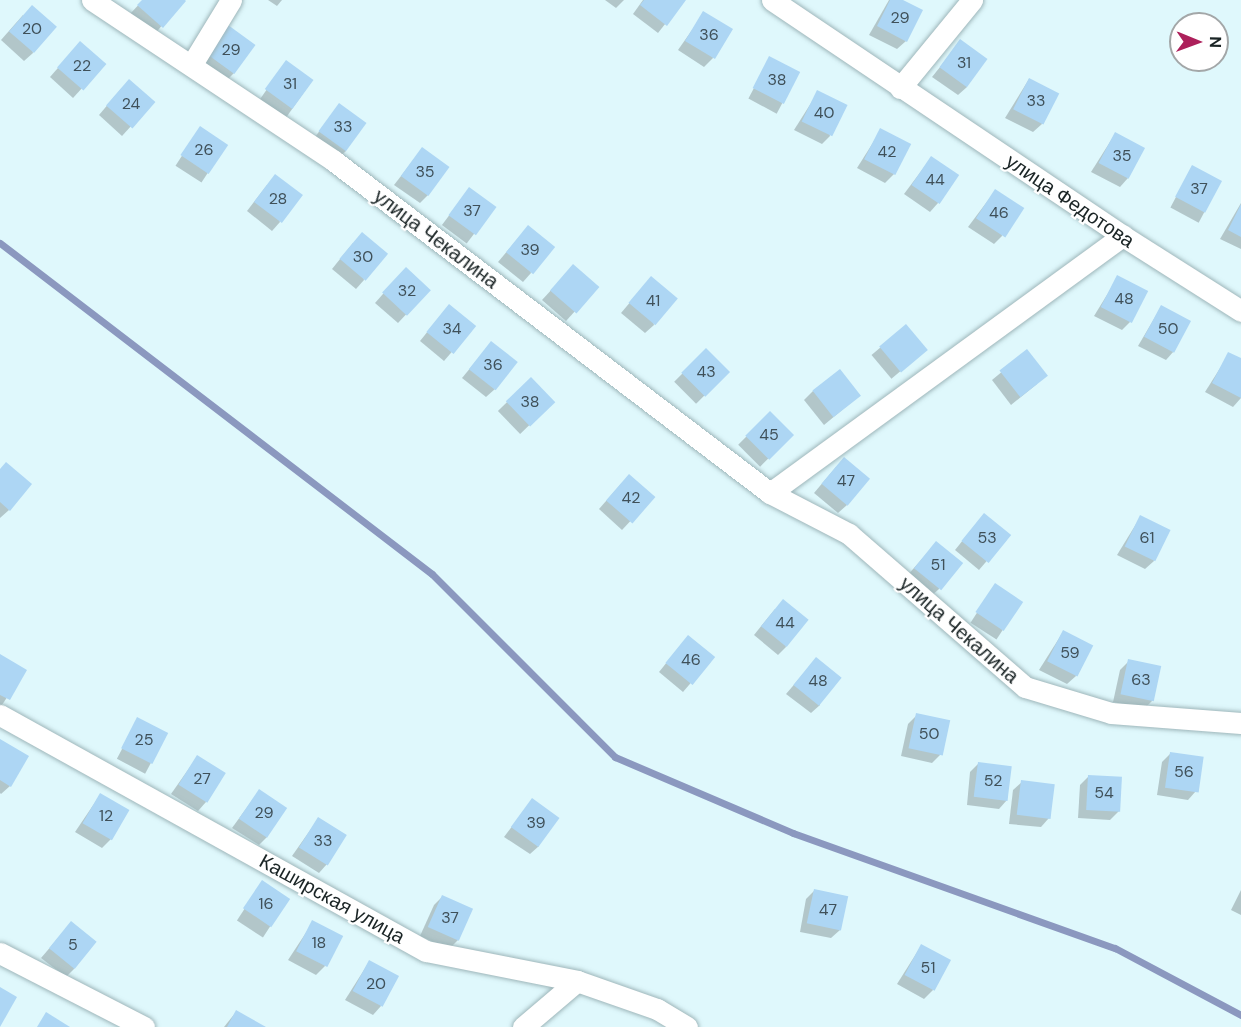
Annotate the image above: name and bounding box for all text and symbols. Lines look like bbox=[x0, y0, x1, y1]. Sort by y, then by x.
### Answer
house number: 29 bbox=[890, 8, 910, 28]
north arrow bbox=[1169, 12, 1229, 72]
house number: 20 bbox=[22, 19, 42, 39]
house number: 36 bbox=[699, 25, 719, 45]
text: N bbox=[1205, 36, 1226, 48]
house number: 29 bbox=[221, 40, 241, 60]
house number: 31 bbox=[957, 53, 971, 73]
house number: 22 bbox=[73, 56, 91, 76]
house number: 38 bbox=[767, 70, 787, 90]
house number: 31 bbox=[283, 74, 297, 94]
house number: 33 bbox=[1027, 91, 1045, 111]
house number: 24 bbox=[122, 94, 140, 114]
house number: 40 bbox=[814, 103, 834, 123]
house number: 33 bbox=[334, 117, 352, 137]
house number: 26 bbox=[194, 140, 214, 160]
house number: 42 bbox=[878, 142, 896, 162]
house number: 35 bbox=[1112, 146, 1132, 166]
street label: улица Федотова bbox=[1001, 149, 1139, 253]
house number: 35 bbox=[415, 162, 435, 182]
house number: 44 bbox=[925, 170, 945, 190]
house number: 37 bbox=[1190, 179, 1208, 199]
street label: улица Чекалина bbox=[369, 184, 503, 294]
house number: 28 bbox=[269, 189, 287, 209]
house number: 37 bbox=[463, 201, 481, 221]
house number: 46 bbox=[989, 203, 1009, 223]
house number: 39 bbox=[520, 240, 540, 260]
house number: 30 bbox=[353, 247, 373, 267]
house number: 32 bbox=[398, 281, 416, 301]
house number: 48 bbox=[1114, 289, 1134, 309]
house number: 41 bbox=[646, 291, 660, 311]
house number: 34 bbox=[442, 319, 462, 339]
house number: 50 bbox=[1158, 319, 1178, 339]
house number: 36 bbox=[483, 355, 503, 375]
house number: 43 bbox=[696, 362, 716, 382]
house number: 38 bbox=[520, 392, 540, 412]
house number: 45 bbox=[759, 425, 779, 445]
house number: 47 bbox=[837, 471, 855, 491]
house number: 42 bbox=[622, 488, 640, 508]
house number: 53 bbox=[977, 528, 997, 548]
house number: 61 bbox=[1139, 528, 1155, 548]
house number: 51 bbox=[931, 555, 945, 575]
street label: улица Чекалина bbox=[894, 572, 1024, 688]
house number: 44 bbox=[775, 613, 795, 633]
house number: 59 bbox=[1060, 643, 1080, 663]
house number: 46 bbox=[681, 650, 701, 670]
house number: 63 bbox=[1131, 670, 1151, 690]
house number: 48 bbox=[808, 671, 828, 691]
house number: 50 bbox=[919, 724, 939, 744]
house number: 25 bbox=[135, 730, 153, 750]
house number: 56 bbox=[1174, 762, 1194, 782]
house number: 27 bbox=[193, 769, 211, 789]
house number: 52 bbox=[984, 771, 1002, 791]
house number: 54 bbox=[1094, 783, 1114, 803]
house number: 29 bbox=[254, 803, 274, 823]
house number: 12 bbox=[99, 806, 113, 826]
house number: 39 bbox=[526, 813, 546, 833]
house number: 33 bbox=[314, 831, 332, 851]
street label: Каширская улица bbox=[255, 849, 409, 949]
house number: 16 bbox=[258, 894, 274, 914]
house number: 47 bbox=[819, 900, 837, 920]
house number: 37 bbox=[441, 908, 459, 928]
house number: 18 bbox=[312, 933, 326, 953]
house number: 5 bbox=[68, 935, 78, 955]
house number: 51 bbox=[921, 958, 935, 978]
house number: 20 bbox=[366, 974, 386, 994]

